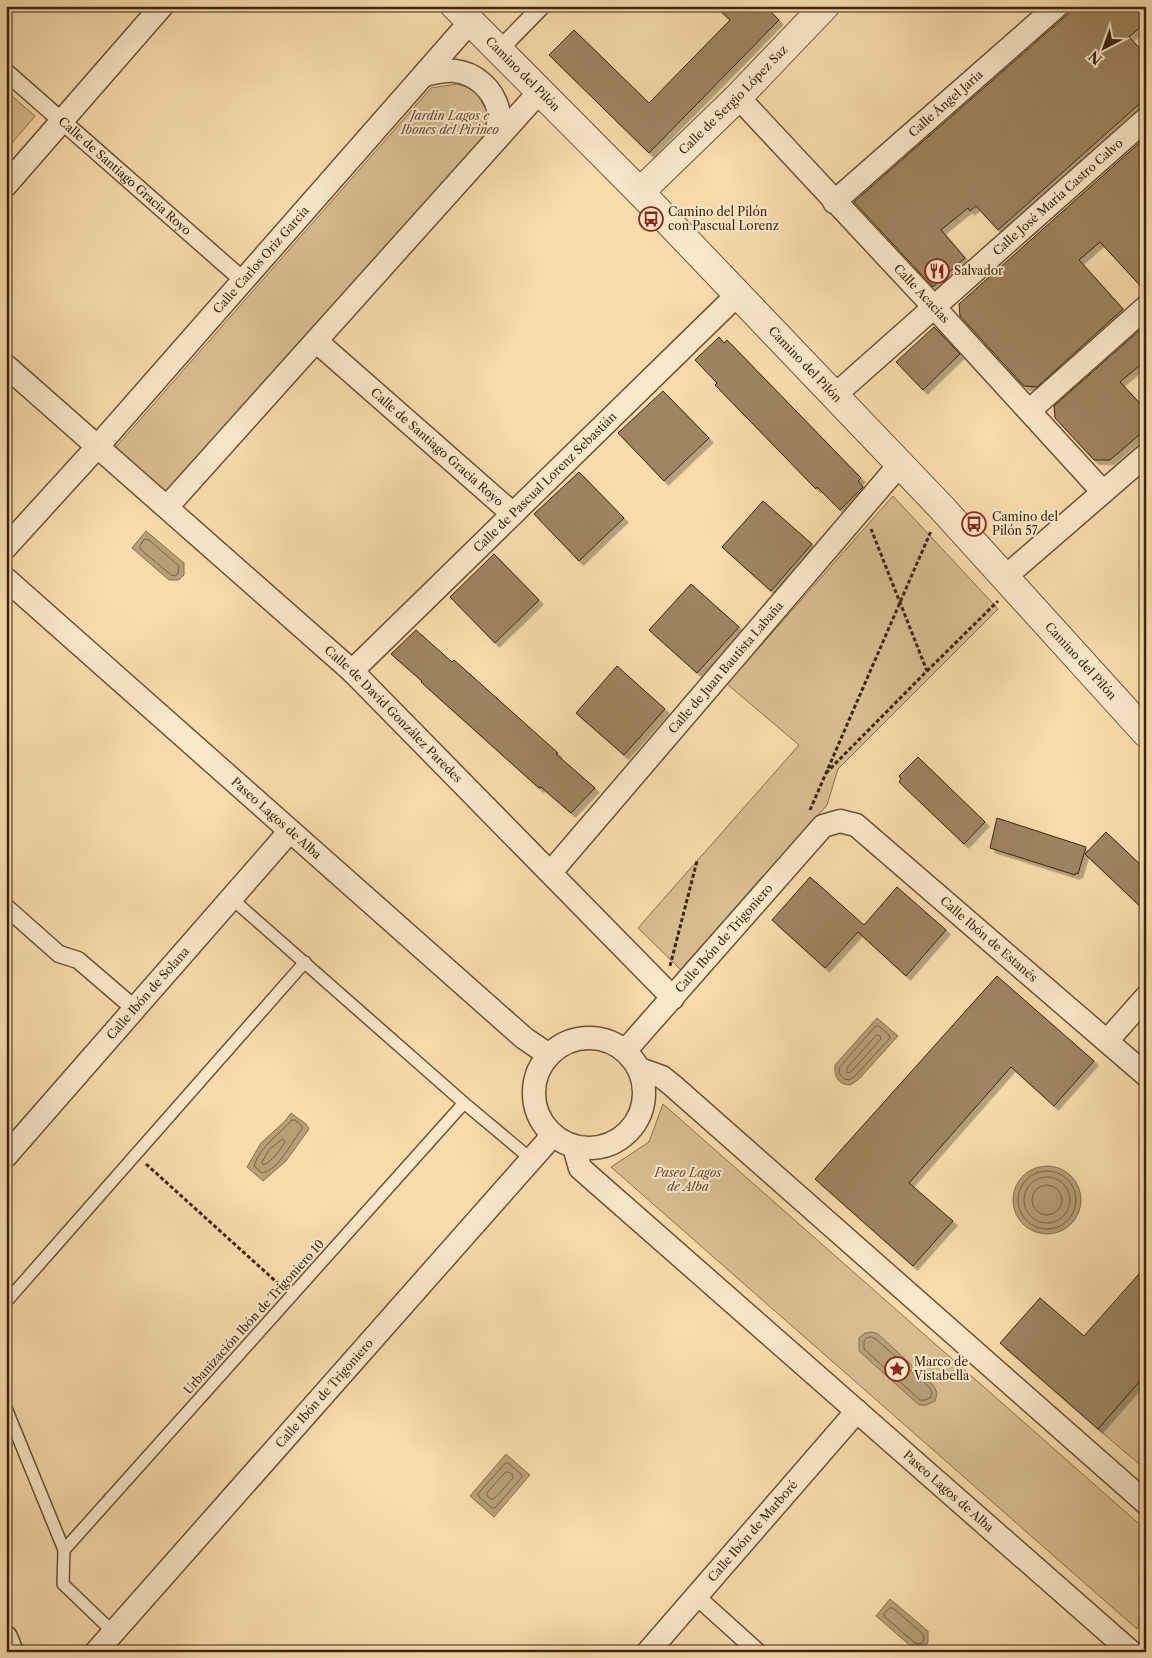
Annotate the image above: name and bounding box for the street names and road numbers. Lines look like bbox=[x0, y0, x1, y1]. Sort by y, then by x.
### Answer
street label: Camino del Pilón bbox=[483, 33, 564, 115]
street label: Calle de Sergio López Saz bbox=[675, 42, 790, 157]
street label: Calle Ángel Jaria bbox=[905, 66, 986, 140]
street label: Calle de Santiago Gracia Royo bbox=[56, 114, 195, 238]
street label: Calle José María Castro Calvo bbox=[989, 135, 1126, 258]
street label: Calle Carlos Oriz García bbox=[210, 202, 312, 317]
street label: Calle Acacias bbox=[891, 261, 953, 326]
street label: Camino del Pilón bbox=[765, 323, 845, 406]
street label: Calle de Santiago Gracia Royo bbox=[368, 385, 507, 509]
street label: Calle de Pascual Lorenz Sebastián bbox=[470, 408, 620, 555]
street label: Calle de Juan Bautista Labaña bbox=[665, 598, 787, 736]
street label: Camino del Pilón bbox=[1042, 619, 1120, 703]
street label: Calle de David González Paredes bbox=[322, 642, 465, 786]
street label: Paseo Lagos de Alba bbox=[228, 774, 325, 862]
street label: Calle Ibón de Trigoniero bbox=[672, 880, 776, 996]
street label: Calle Ibón de Estanés bbox=[937, 893, 1041, 985]
street label: Calle Ibón de Solana bbox=[103, 943, 193, 1042]
street label: Urbanización Ibón de Trigoniero 10 bbox=[180, 1236, 327, 1397]
street label: Calle Ibón de Trigoniero bbox=[272, 1336, 376, 1451]
street label: Paseo Lagos de Alba bbox=[900, 1447, 998, 1535]
street label: Calle Ibón de Marboré bbox=[704, 1477, 801, 1585]

